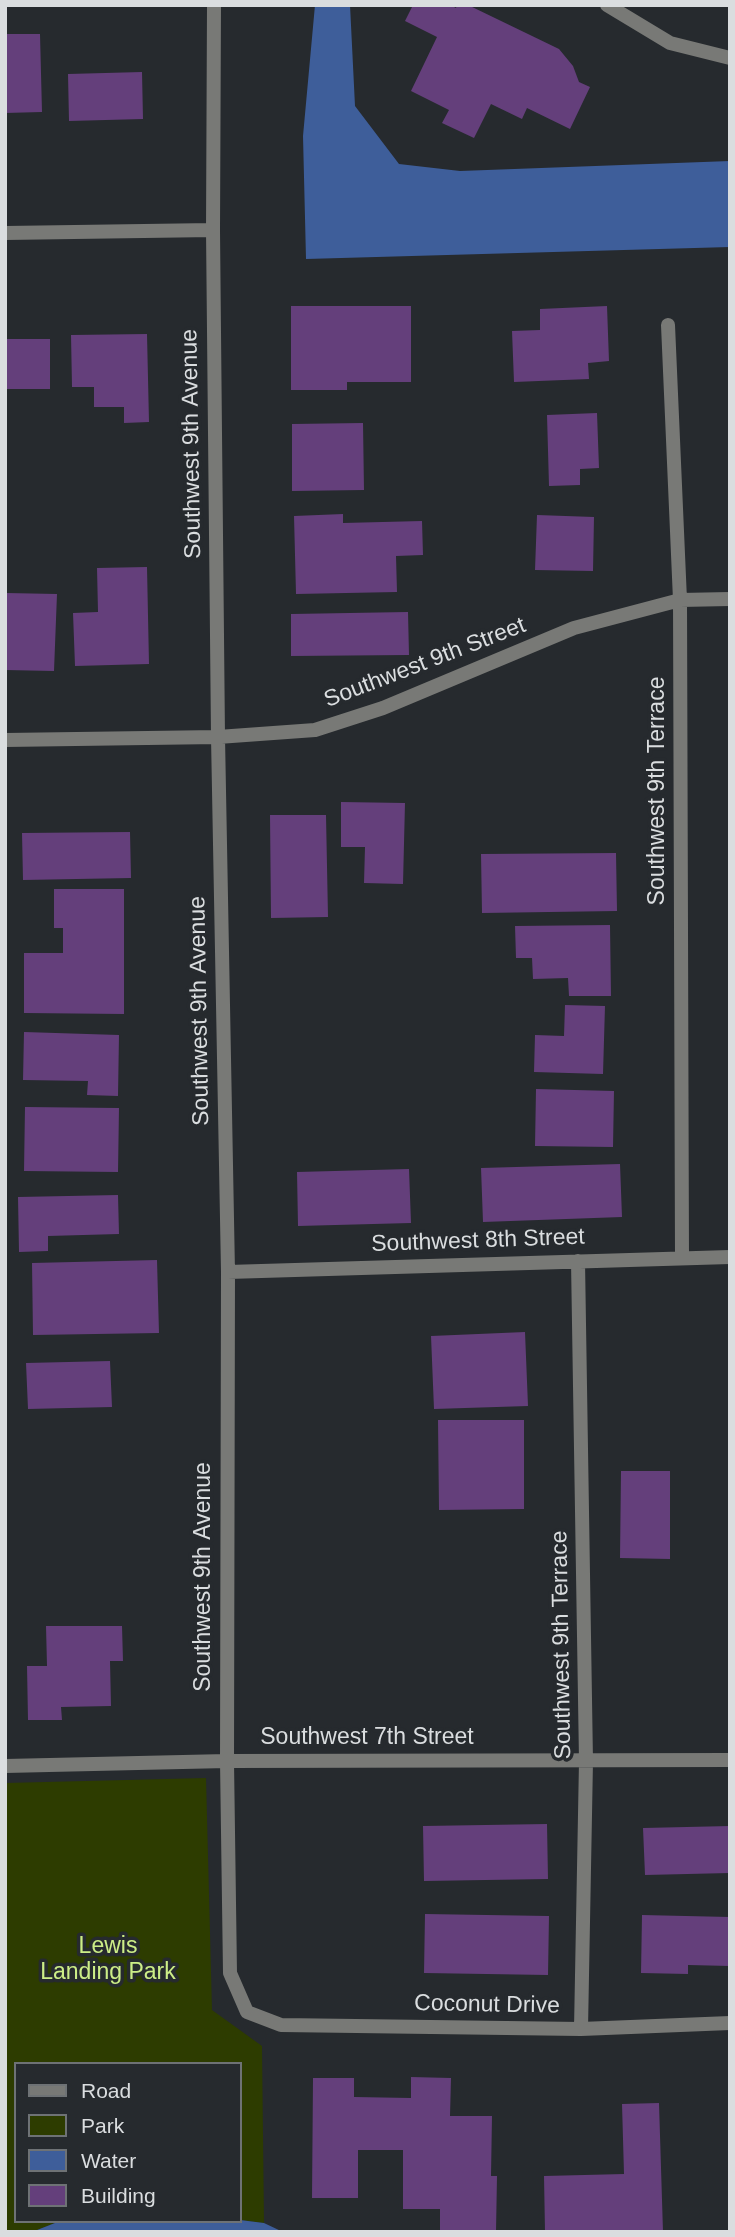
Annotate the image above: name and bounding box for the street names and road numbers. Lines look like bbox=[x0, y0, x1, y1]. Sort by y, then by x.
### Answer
street label: Southwest 9th Avenue bbox=[176, 329, 208, 559]
street label: Southwest 9th Street bbox=[320, 612, 530, 714]
street label: Southwest 9th Terrace bbox=[644, 677, 672, 905]
street label: Southwest 9th Avenue bbox=[184, 896, 216, 1126]
street label: Southwest 8th Street bbox=[371, 1223, 585, 1259]
street label: Southwest 9th Avenue bbox=[190, 1462, 218, 1692]
street label: Southwest 9th Terrace bbox=[546, 1530, 578, 1760]
street label: Southwest 7th Street bbox=[260, 1724, 474, 1752]
street label: Coconut Drive bbox=[414, 1990, 560, 2020]

